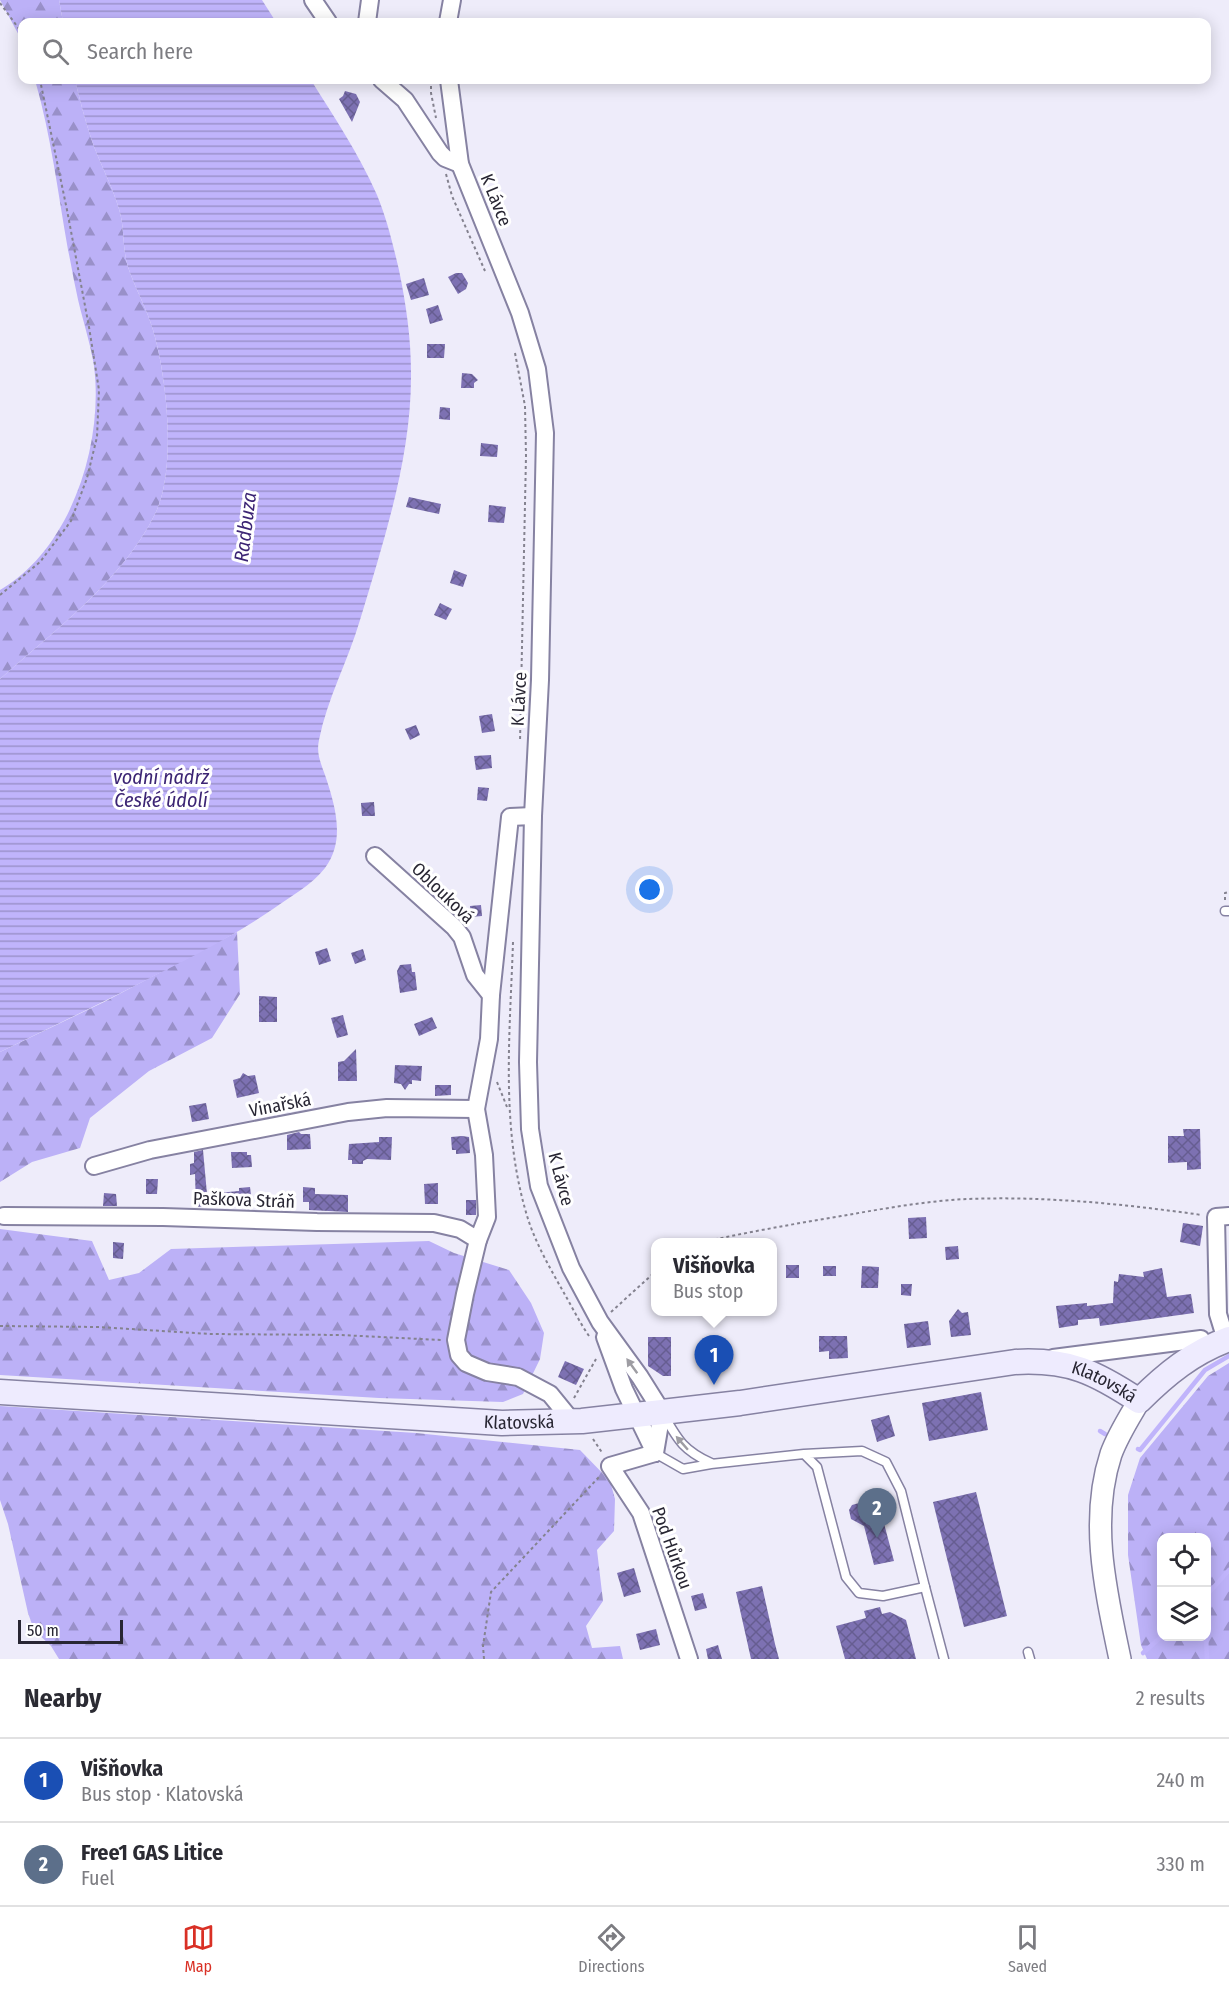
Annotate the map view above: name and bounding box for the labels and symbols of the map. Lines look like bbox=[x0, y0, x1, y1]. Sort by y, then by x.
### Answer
street label: K Lávce bbox=[476, 171, 516, 229]
water label: Radbuza bbox=[229, 491, 261, 563]
street label: K Lávce bbox=[507, 671, 531, 727]
water label: vodní nádrž České údolí bbox=[113, 765, 210, 812]
street label: Oblouková bbox=[407, 858, 479, 928]
your location bbox=[635, 875, 664, 904]
street label: Vinařská bbox=[247, 1088, 313, 1122]
street label: K Lávce bbox=[543, 1150, 579, 1208]
street label: Paškova Stráň bbox=[193, 1187, 295, 1213]
pin: 1 bbox=[694, 1336, 734, 1385]
street label: Klatovská bbox=[1069, 1356, 1141, 1408]
one-way arrow bbox=[626, 1358, 639, 1374]
street label: Klatovská bbox=[483, 1411, 555, 1434]
one-way arrow bbox=[676, 1436, 689, 1451]
pin: 2 bbox=[858, 1488, 896, 1538]
street label: Pod Hůrkou bbox=[647, 1504, 697, 1592]
scale bar bbox=[18, 1617, 123, 1644]

